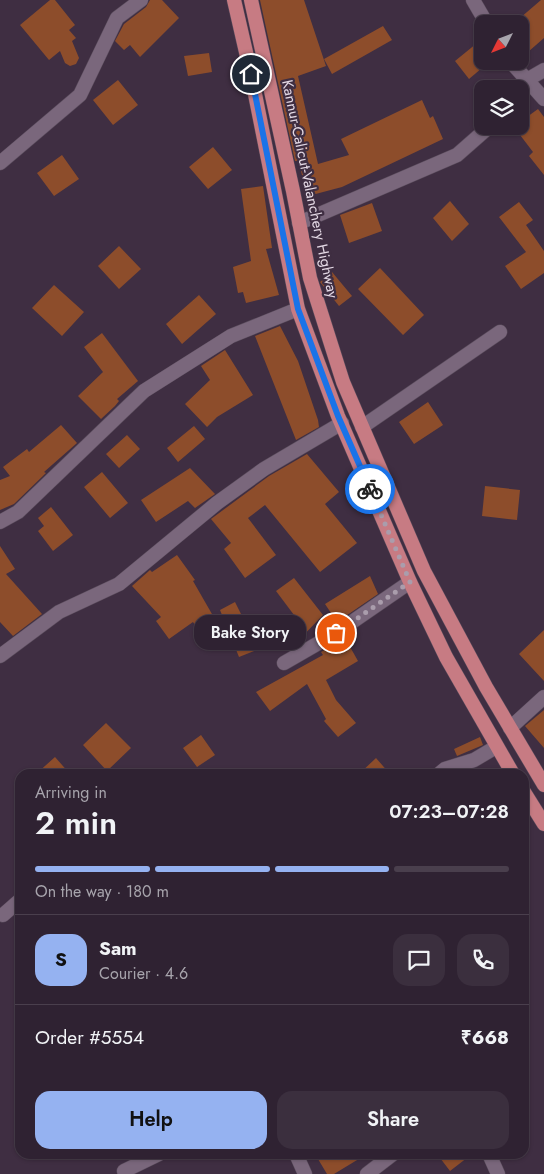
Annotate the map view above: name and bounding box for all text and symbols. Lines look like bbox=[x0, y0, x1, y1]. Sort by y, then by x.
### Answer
north arrow bbox=[474, 15, 529, 70]
map controls bbox=[474, 15, 529, 135]
pin bbox=[230, 53, 272, 95]
icon: home bbox=[237, 60, 265, 88]
street label: Kannur-Calicut-Valanchery Highway bbox=[276, 78, 344, 301]
button: layers bbox=[474, 80, 529, 135]
courier bbox=[345, 464, 395, 514]
icon: bike bbox=[356, 475, 384, 503]
pin bbox=[315, 612, 357, 654]
callout: Bake Story bbox=[194, 616, 306, 650]
icon: bag bbox=[322, 619, 350, 647]
text: Bake Story bbox=[211, 621, 289, 644]
text: Arriving in bbox=[35, 781, 107, 804]
text: 07:23–07:28 bbox=[389, 798, 509, 825]
text: 2 min bbox=[35, 800, 117, 846]
text: On the way · 180 m bbox=[35, 880, 169, 903]
button: chat bbox=[393, 934, 445, 986]
button: phone bbox=[457, 934, 509, 986]
text: Sam bbox=[99, 935, 137, 962]
text: S bbox=[55, 946, 67, 973]
text: Courier · 4.6 bbox=[99, 962, 188, 985]
text: Order #5554 bbox=[35, 1024, 144, 1051]
text: ₹668 bbox=[461, 1024, 509, 1051]
button: Help bbox=[35, 1091, 267, 1149]
button: Share bbox=[277, 1091, 509, 1149]

